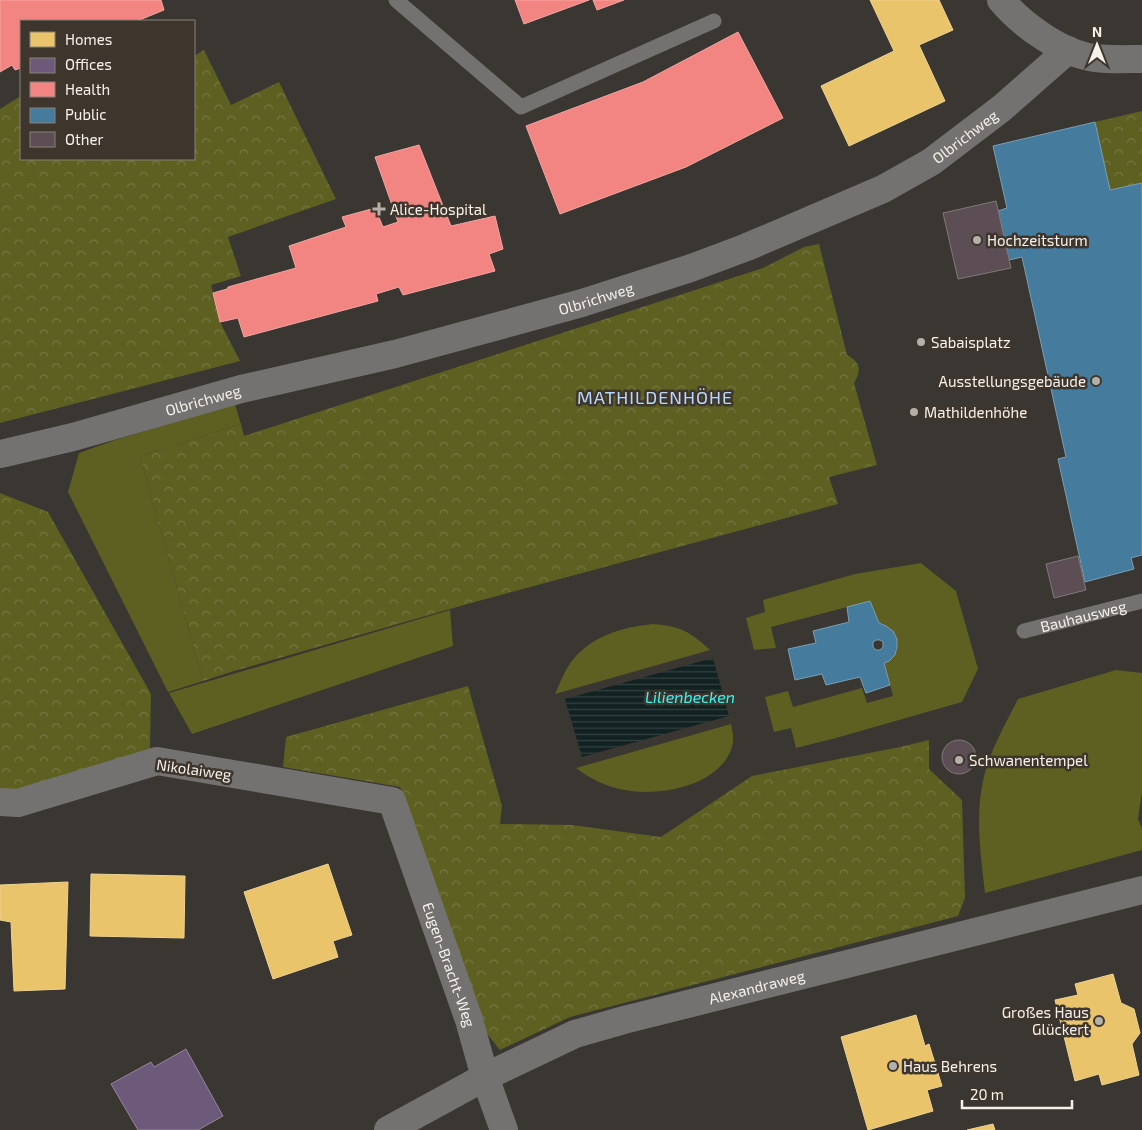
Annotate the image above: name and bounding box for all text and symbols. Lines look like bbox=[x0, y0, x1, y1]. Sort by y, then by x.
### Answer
legend bbox=[20, 20, 195, 160]
north arrow bbox=[1072, 20, 1122, 70]
text: N bbox=[1092, 23, 1102, 40]
text: Homes bbox=[65, 30, 112, 48]
text: Offices bbox=[65, 55, 112, 73]
text: Health bbox=[65, 80, 110, 98]
text: Public bbox=[65, 105, 106, 123]
street label: Olbrichweg bbox=[928, 105, 1002, 167]
text: Other bbox=[65, 130, 104, 148]
place label: Alice-Hospital bbox=[390, 200, 487, 218]
marker: Alice-Hospital bbox=[372, 202, 386, 216]
place label: Hochzeitsturm bbox=[987, 231, 1088, 249]
marker: Hochzeitsturm bbox=[971, 234, 983, 246]
street label: Olbrichweg bbox=[556, 278, 636, 318]
place label: Sabaisplatz bbox=[931, 333, 1011, 351]
marker: Sabaisplatz bbox=[915, 336, 927, 348]
place label: Ausstellungsgebäude bbox=[939, 372, 1086, 390]
marker: Ausstellungsgebäude bbox=[1090, 375, 1102, 387]
street label: Olbrichweg bbox=[163, 380, 243, 419]
district label: MATHILDENHÖHE bbox=[577, 386, 733, 408]
place label: Mathildenhöhe bbox=[924, 403, 1027, 421]
marker: Mathildenhöhe bbox=[908, 406, 920, 418]
street label: Bauhausweg bbox=[1038, 596, 1129, 636]
water label: Lilienbecken bbox=[645, 687, 735, 706]
place label: Schwanentempel bbox=[969, 751, 1088, 769]
marker: Schwanentempel bbox=[953, 754, 965, 766]
street label: Nikolaiweg bbox=[155, 755, 233, 783]
street label: Eugen-Bracht-Weg bbox=[419, 900, 480, 1030]
street label: Alexandraweg bbox=[707, 966, 807, 1007]
place label: Großes Haus Glückert bbox=[1002, 1003, 1089, 1038]
marker: Großes Haus Glückert bbox=[1093, 1015, 1105, 1027]
place label: Haus Behrens bbox=[903, 1057, 997, 1075]
marker: Haus Behrens bbox=[887, 1060, 899, 1072]
scale bar bbox=[962, 1078, 1072, 1110]
text: 20 m bbox=[970, 1085, 1004, 1103]

